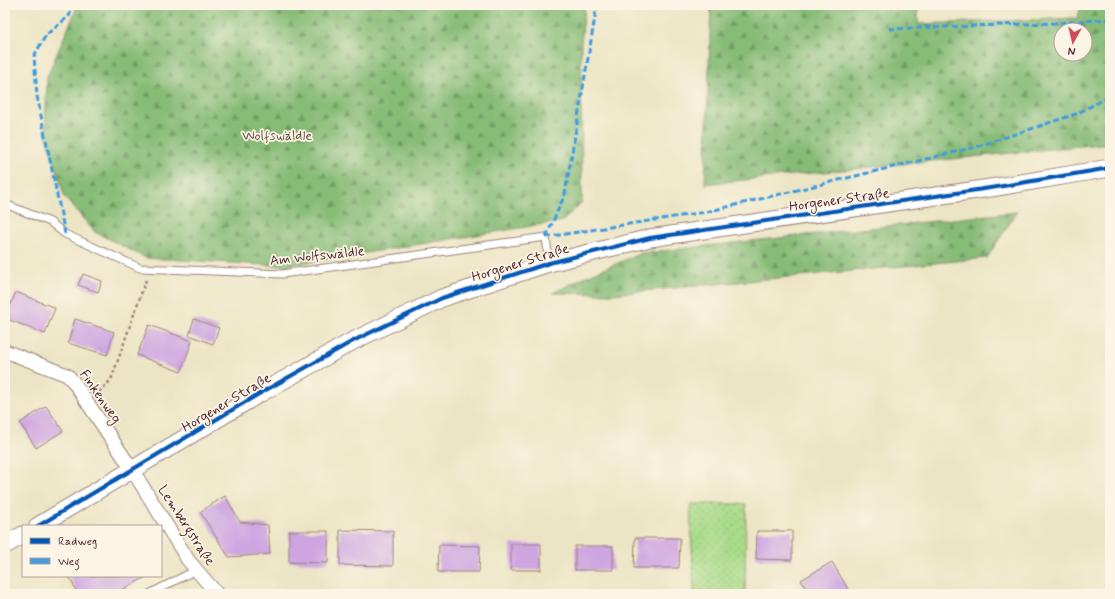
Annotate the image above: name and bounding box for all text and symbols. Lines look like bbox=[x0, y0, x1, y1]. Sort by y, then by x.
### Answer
north arrow bbox=[1053, 22, 1093, 62]
text: N bbox=[1067, 43, 1076, 58]
park label: Wolfswäldle bbox=[242, 127, 312, 145]
street label: Horgener Straße bbox=[788, 184, 891, 217]
street label: Horgener Straße bbox=[469, 240, 572, 287]
street label: Am Wolfswäldle bbox=[269, 242, 365, 270]
street label: Finkenweg bbox=[74, 366, 125, 428]
street label: Horgener Straße bbox=[179, 369, 275, 437]
street label: Lembergstraße bbox=[152, 482, 219, 570]
legend bbox=[22, 525, 162, 577]
text: Radweg bbox=[58, 534, 97, 550]
text: Weg bbox=[58, 554, 80, 571]

